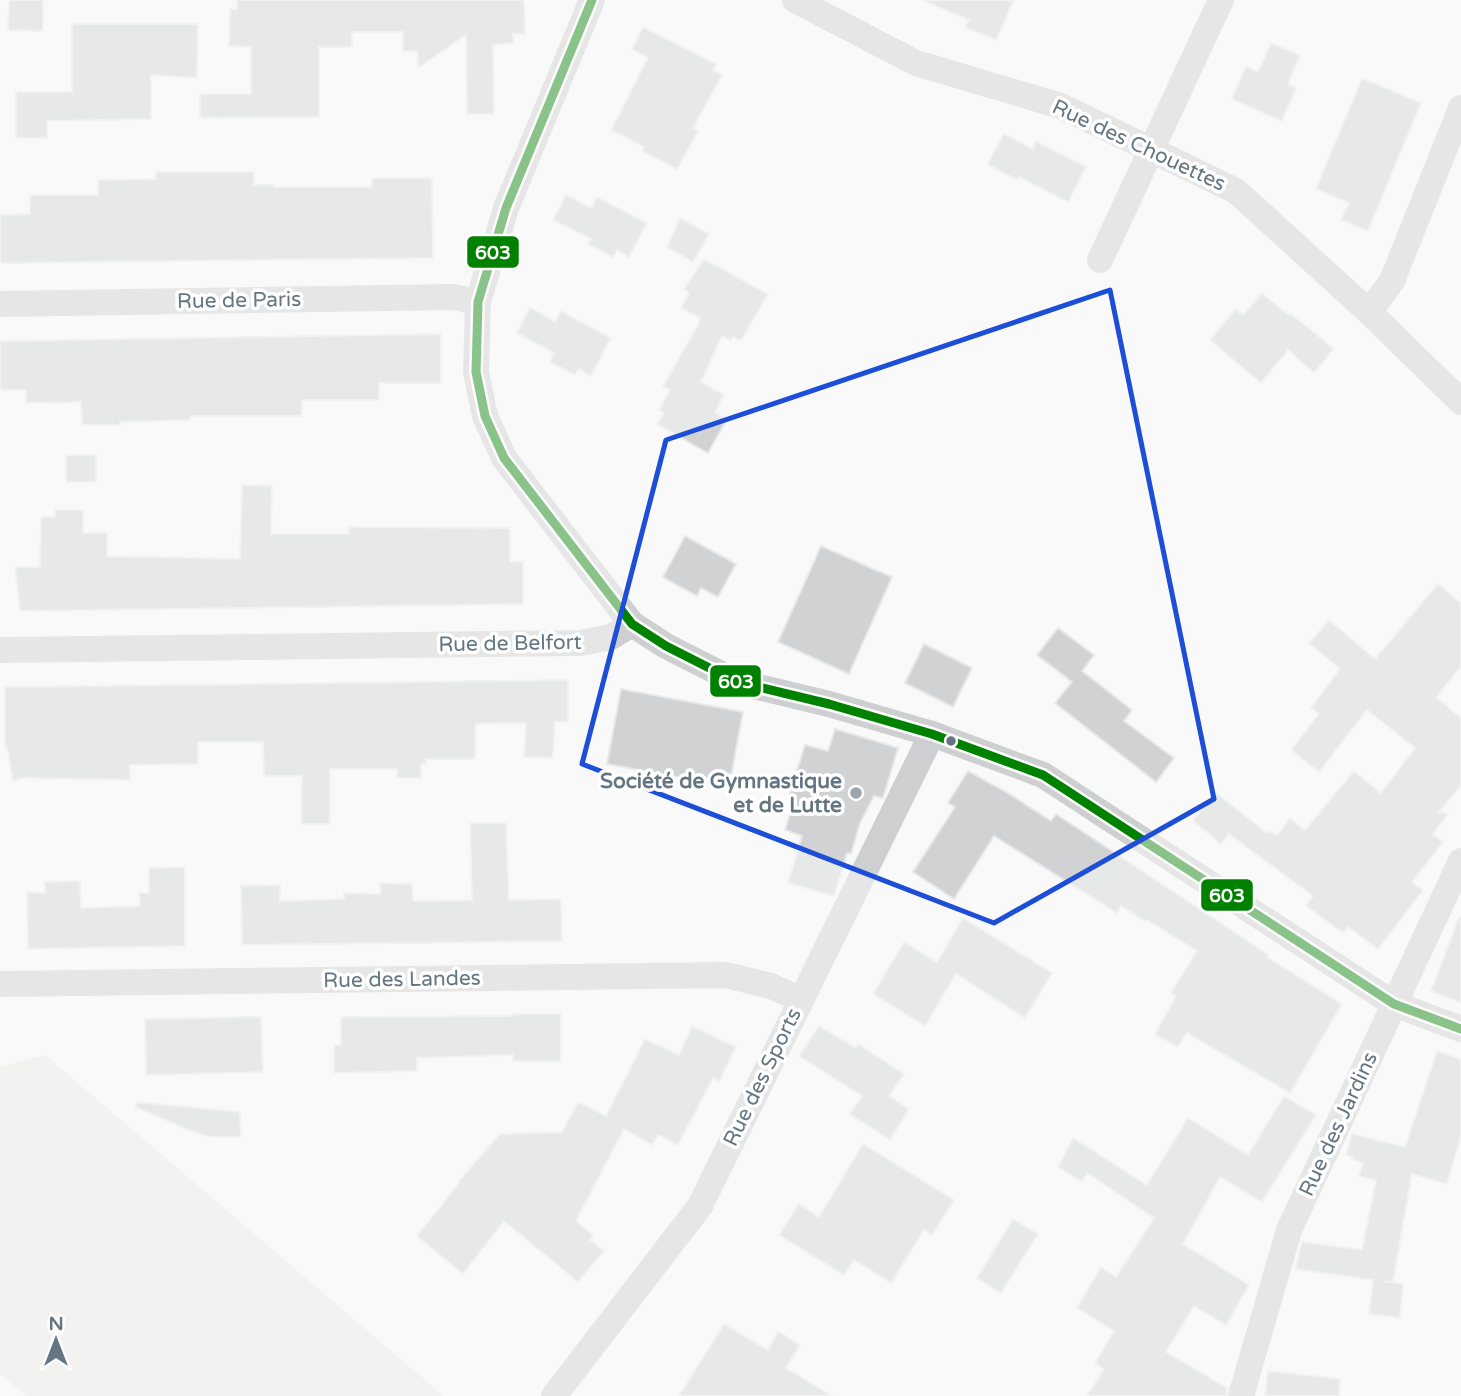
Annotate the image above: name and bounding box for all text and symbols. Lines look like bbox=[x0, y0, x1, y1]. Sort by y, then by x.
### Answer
street label: Rue des Chouettes bbox=[1048, 94, 1229, 197]
line badge: 603 bbox=[466, 235, 520, 269]
text: 603 bbox=[475, 242, 511, 264]
street label: Rue de Paris bbox=[177, 287, 301, 314]
street label: Rue de Belfort bbox=[438, 630, 582, 657]
line badge: 603 bbox=[709, 664, 762, 698]
text: 603 bbox=[718, 671, 754, 693]
unlabelled marker bbox=[944, 734, 958, 748]
place label: Société de Gymnastique et de Lutte bbox=[600, 769, 842, 818]
marker: Société de Gymnastique et de Lutte bbox=[848, 785, 864, 801]
line badge: 603 bbox=[1200, 878, 1254, 912]
text: 603 bbox=[1209, 885, 1245, 907]
street label: Rue des Landes bbox=[323, 966, 481, 993]
street label: Rue des Sports bbox=[718, 1004, 807, 1150]
street label: Rue des Jardins bbox=[1294, 1048, 1383, 1200]
north arrow bbox=[21, 1305, 91, 1375]
text: N bbox=[48, 1313, 64, 1335]

